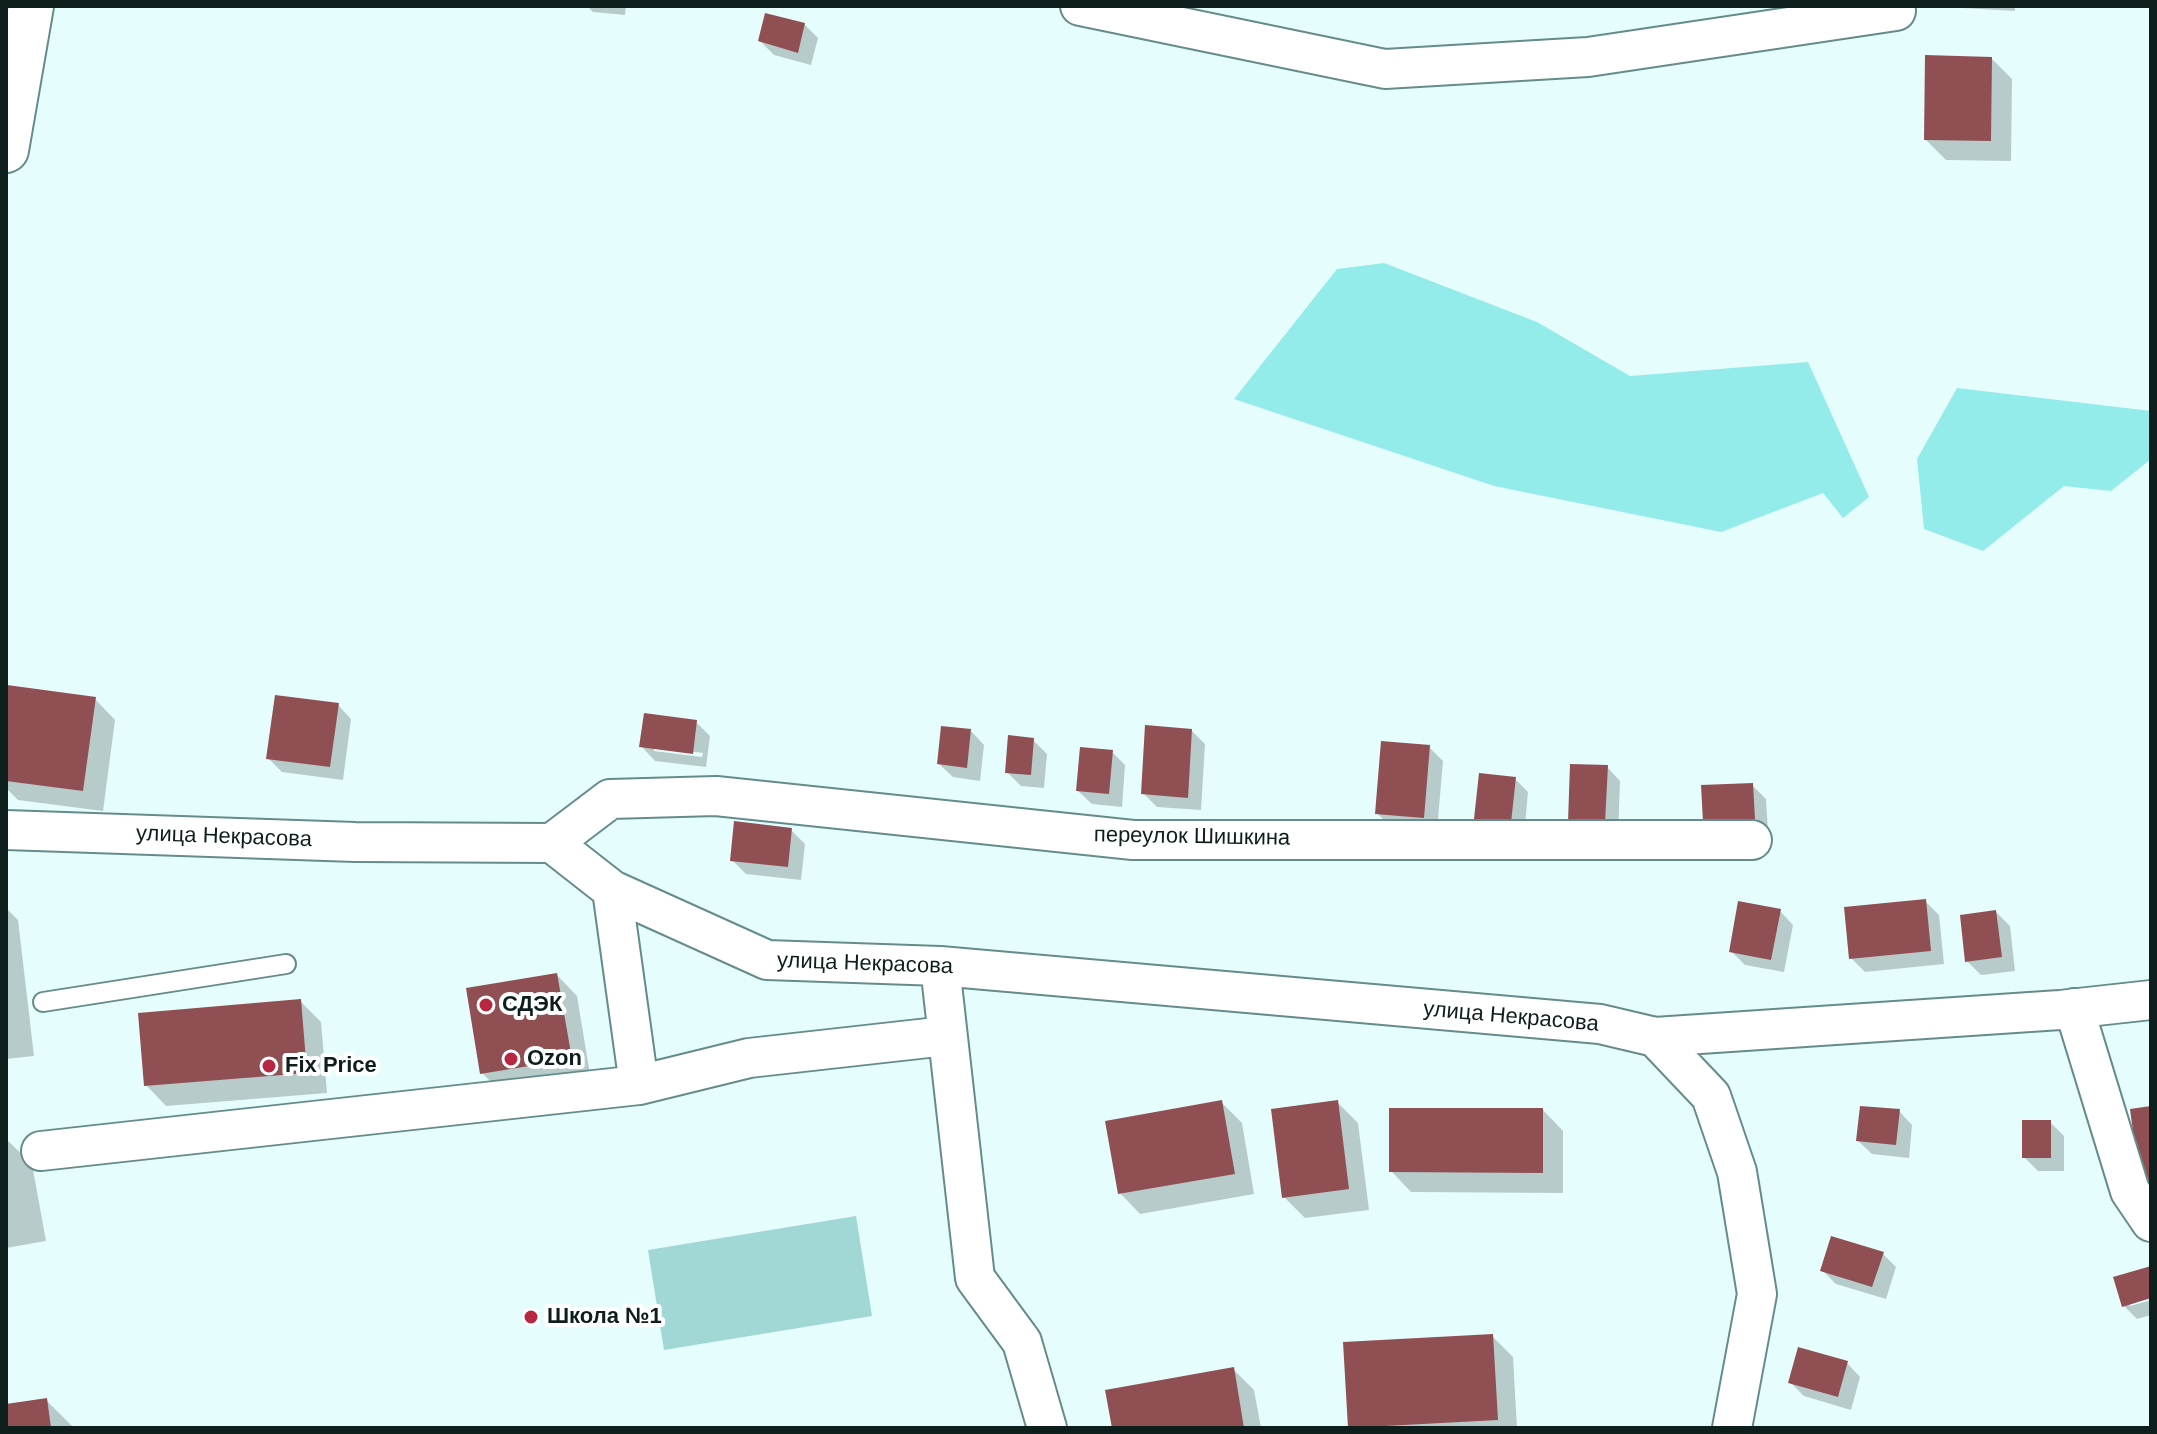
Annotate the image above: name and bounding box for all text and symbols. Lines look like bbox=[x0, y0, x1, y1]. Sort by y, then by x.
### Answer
street label: улица Некрасова bbox=[136, 821, 312, 853]
street label: переулок Шишкина bbox=[1094, 822, 1290, 852]
street label: улица Некрасова bbox=[777, 948, 953, 980]
place label: СДЭК bbox=[502, 992, 562, 1018]
marker: СДЭК bbox=[477, 996, 495, 1014]
street label: улица Некрасова bbox=[1422, 996, 1600, 1038]
place label: Ozon bbox=[527, 1046, 582, 1072]
marker: Ozon bbox=[502, 1050, 520, 1068]
place label: Fix Price bbox=[285, 1053, 377, 1079]
marker: Fix Price bbox=[260, 1057, 278, 1075]
place label: Школа №1 bbox=[547, 1304, 662, 1330]
marker: Школа №1 bbox=[522, 1308, 540, 1326]

